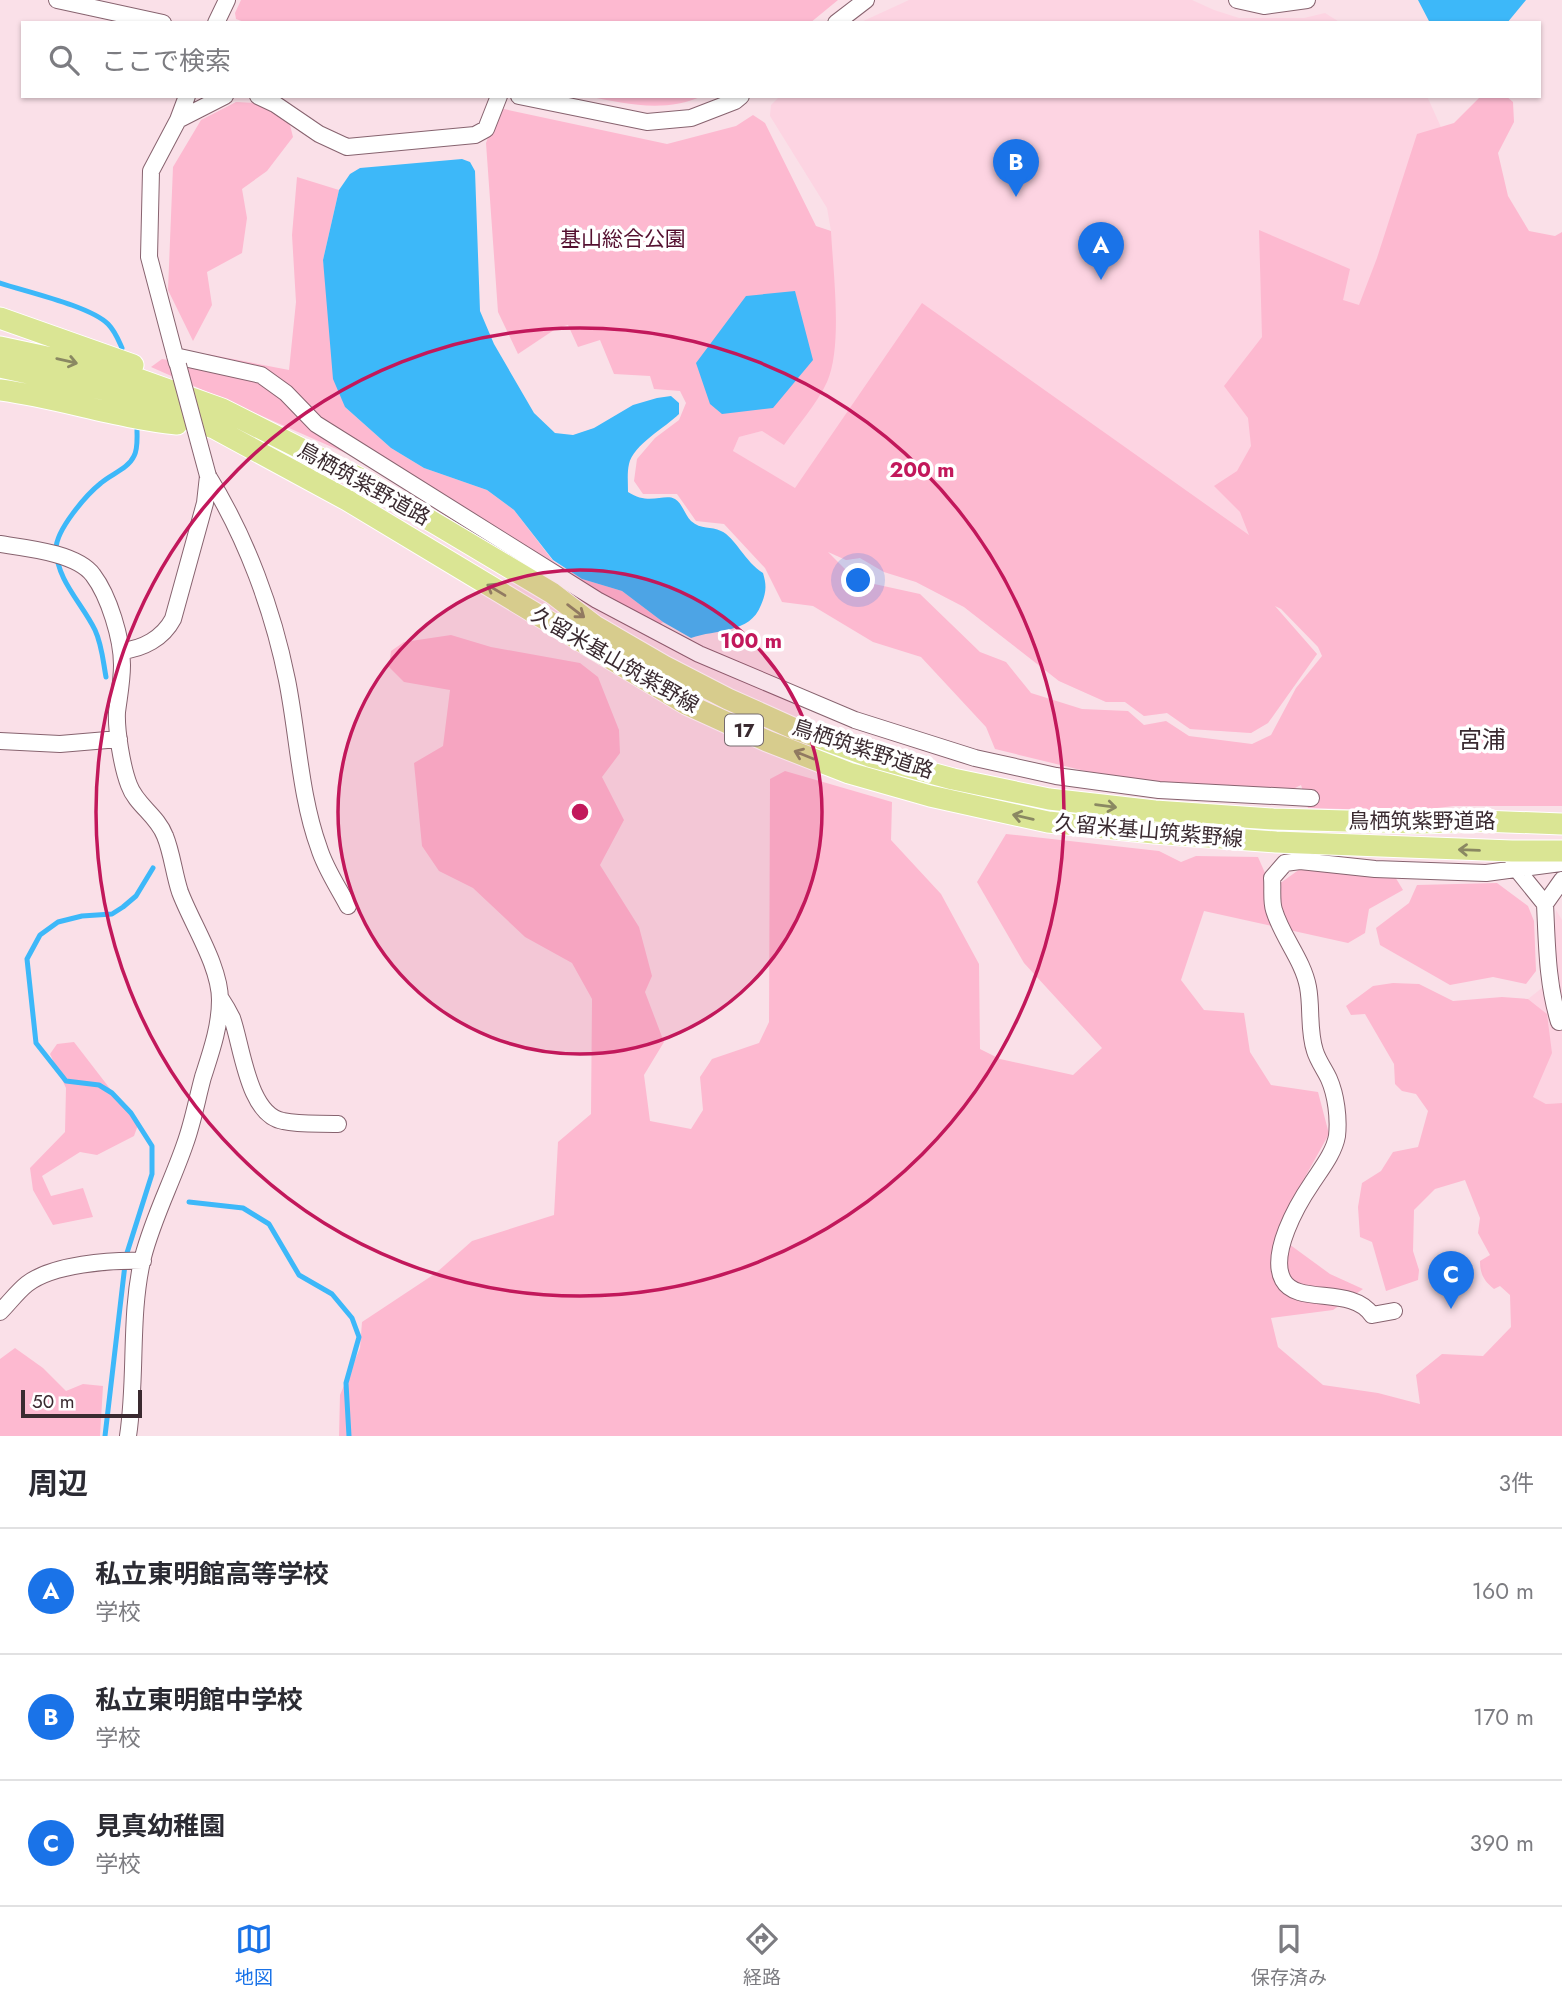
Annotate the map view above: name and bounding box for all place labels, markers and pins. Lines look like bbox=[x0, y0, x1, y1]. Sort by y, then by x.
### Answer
pin: B bbox=[993, 139, 1039, 197]
pin: A bbox=[1078, 222, 1124, 280]
centre of rings bbox=[568, 800, 592, 824]
pin: C bbox=[1428, 1251, 1474, 1309]

